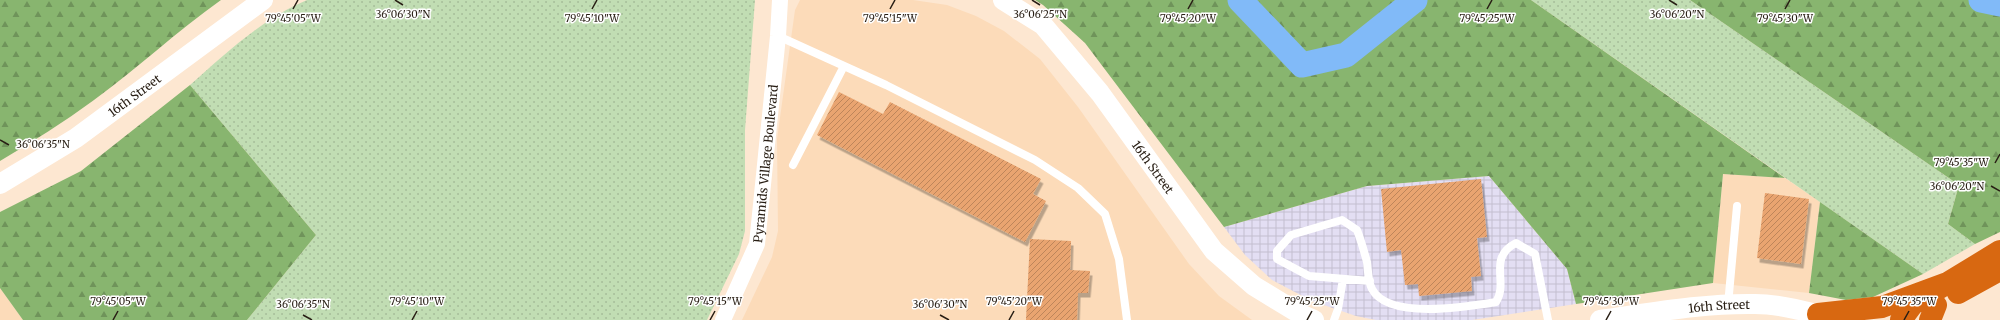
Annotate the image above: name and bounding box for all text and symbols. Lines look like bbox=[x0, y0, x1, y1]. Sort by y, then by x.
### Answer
text: 36°06'30"N bbox=[376, 8, 431, 21]
text: 36°06'25"N bbox=[1013, 8, 1067, 21]
text: 36°06'20"N bbox=[1650, 8, 1705, 21]
text: 79°45'05"W bbox=[265, 12, 322, 25]
text: 79°45'10"W bbox=[565, 12, 620, 25]
text: 79°45'15"W bbox=[863, 12, 918, 25]
text: 79°45'20"W bbox=[1160, 12, 1217, 25]
text: 79°45'25"W bbox=[1459, 12, 1516, 25]
text: 79°45'30"W bbox=[1757, 12, 1814, 25]
street label: 16th Street bbox=[105, 71, 164, 120]
street label: Pyramids Village Boulevard bbox=[750, 84, 781, 243]
street label: 16th Street bbox=[1129, 137, 1178, 197]
text: 36°06'35"N bbox=[16, 138, 70, 151]
text: 79°45'35"W bbox=[1934, 156, 1989, 169]
text: 36°06'20"N bbox=[1930, 180, 1985, 193]
text: 79°45'05"W bbox=[90, 295, 147, 308]
text: 79°45'10"W bbox=[390, 295, 445, 308]
text: 79°45'15"W bbox=[688, 295, 743, 308]
text: 79°45'20"W bbox=[986, 295, 1043, 308]
text: 79°45'25"W bbox=[1284, 295, 1341, 308]
text: 79°45'30"W bbox=[1583, 295, 1640, 308]
text: 79°45'35"W bbox=[1882, 295, 1937, 308]
street label: 16th Street bbox=[1687, 296, 1750, 315]
text: 36°06'35"N bbox=[276, 298, 330, 311]
text: 36°06'30"N bbox=[913, 298, 968, 311]

